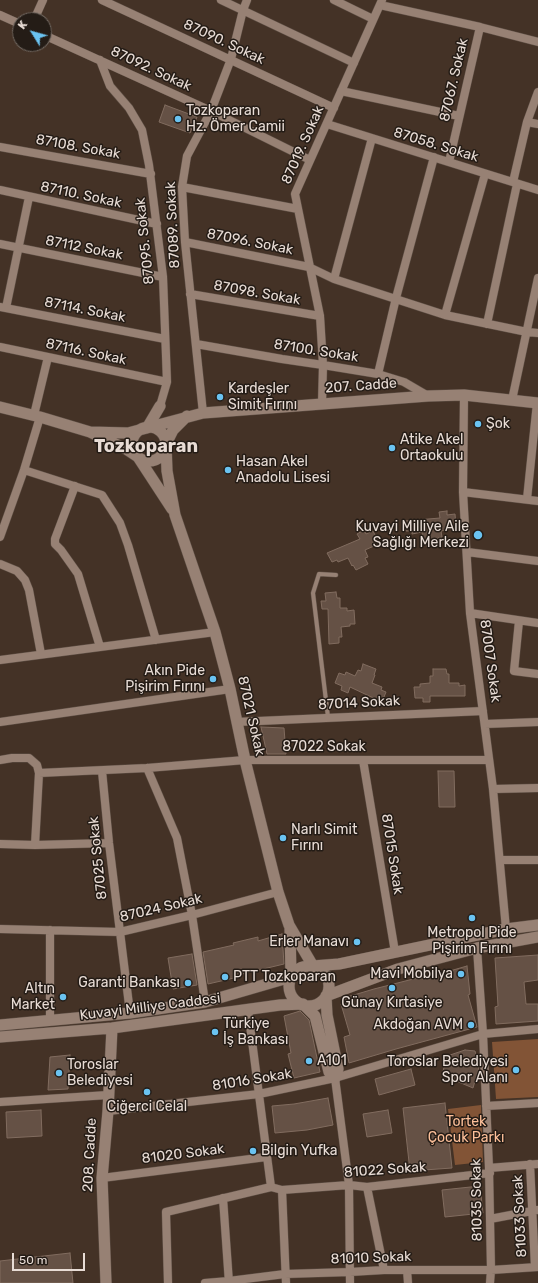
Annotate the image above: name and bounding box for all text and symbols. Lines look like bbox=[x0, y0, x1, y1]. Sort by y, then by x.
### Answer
north arrow bbox=[12, 12, 52, 52]
street label: 87090. Sokak bbox=[181, 16, 267, 68]
text: K bbox=[15, 18, 30, 32]
street label: 87067. Sokak bbox=[436, 37, 472, 123]
street label: 87092. Sokak bbox=[108, 43, 194, 95]
place label: Tozkoparan Hz. Ömer Camii bbox=[186, 103, 285, 136]
street label: 87019. Sokak bbox=[278, 103, 328, 187]
marker: Tozkoparan Hz. Ömer Camii bbox=[173, 114, 183, 124]
street label: 87058. Sokak bbox=[392, 124, 480, 166]
street label: 87108. Sokak bbox=[34, 131, 122, 163]
street label: 87110. Sokak bbox=[39, 178, 123, 212]
street label: 87089. Sokak bbox=[162, 181, 184, 269]
street label: 87095. Sokak bbox=[132, 197, 158, 285]
street label: 87096. Sokak bbox=[206, 225, 294, 259]
street label: 87112 Sokak bbox=[44, 232, 124, 264]
street label: 87098. Sokak bbox=[212, 277, 302, 309]
street label: 87114. Sokak bbox=[43, 294, 127, 326]
street label: 87116. Sokak bbox=[44, 335, 128, 369]
street label: 87100. Sokak bbox=[273, 336, 359, 366]
street label: 207. Cadde bbox=[325, 375, 397, 397]
place label: Kardeşler Simit Fırını bbox=[228, 381, 297, 414]
marker: Kardeşler Simit Fırını bbox=[215, 392, 225, 402]
place label: Şok bbox=[486, 416, 510, 432]
marker: Şok bbox=[473, 419, 483, 429]
place label: Atike Akel Ortaokulu bbox=[400, 432, 464, 464]
district label: Tozkoparan bbox=[94, 436, 198, 458]
marker: Atike Akel Ortaokulu bbox=[387, 443, 397, 453]
place label: Hasan Akel Anadolu Lisesi bbox=[236, 454, 330, 486]
marker: Hasan Akel Anadolu Lisesi bbox=[223, 465, 233, 475]
place label: Kuvayi Milliye Aile Sağlığı Merkezi bbox=[355, 519, 469, 552]
marker: Kuvayi Milliye Aile Sağlığı Merkezi bbox=[472, 529, 484, 541]
street label: 87007 Sokak bbox=[476, 619, 504, 703]
place label: Akın Pide Pişirim Fırını bbox=[125, 663, 205, 696]
marker: Akın Pide Pişirim Fırını bbox=[208, 674, 218, 684]
street label: 87021 Sokak bbox=[234, 674, 268, 758]
street label: 87014 Sokak bbox=[318, 692, 400, 714]
street label: 87022 Sokak bbox=[282, 739, 366, 755]
street label: 87015 Sokak bbox=[377, 812, 407, 896]
street label: 87025 Sokak bbox=[85, 815, 111, 901]
place label: Narlı Simit Fırını bbox=[291, 822, 357, 854]
marker: Narlı Simit Fırını bbox=[278, 833, 288, 843]
street label: 87024 Sokak bbox=[118, 890, 204, 926]
marker: Metropol Pide Pişirim Fırını bbox=[467, 913, 477, 923]
place label: Metropol Pide Pişirim Fırını bbox=[427, 925, 517, 958]
place label: Erler Manavı bbox=[269, 934, 349, 950]
marker: Erler Manavı bbox=[352, 937, 362, 947]
place label: Mavi Mobilya bbox=[370, 966, 453, 982]
place label: PTT Tozkoparan bbox=[233, 969, 336, 985]
marker: Mavi Mobilya bbox=[456, 969, 466, 979]
marker: PTT Tozkoparan bbox=[220, 972, 230, 982]
place label: Garanti Bankası bbox=[78, 975, 180, 991]
marker: Garanti Bankası bbox=[183, 978, 193, 988]
place label: Altın Market bbox=[11, 981, 55, 1014]
marker: Günay Kırtasiye bbox=[387, 983, 397, 993]
street label: Kuvayi Milliye Caddesi bbox=[79, 990, 221, 1024]
marker: Altın Market bbox=[58, 992, 68, 1002]
place label: Günay Kırtasiye bbox=[341, 995, 443, 1011]
place label: Türkiye İş Bankası bbox=[223, 1016, 288, 1048]
place label: Akdoğan AVM bbox=[373, 1017, 463, 1033]
marker: Akdoğan AVM bbox=[466, 1020, 476, 1030]
marker: Türkiye İş Bankası bbox=[210, 1027, 220, 1037]
place label: A101 bbox=[317, 1053, 347, 1069]
place label: Toroslar Belediyesi Spor Alanı bbox=[387, 1054, 508, 1086]
marker: A101 bbox=[304, 1056, 314, 1066]
place label: Toroslar Belediyesi bbox=[67, 1057, 133, 1090]
street label: 81016 Sokak bbox=[211, 1065, 293, 1095]
marker: Toroslar Belediyesi Spor Alanı bbox=[511, 1065, 521, 1075]
marker: Toroslar Belediyesi bbox=[54, 1068, 64, 1078]
marker: Ciğerci Celal bbox=[142, 1087, 152, 1097]
place label: Ciğerci Celal bbox=[107, 1099, 187, 1115]
park label: Tortek Çocuk Parkı bbox=[428, 1114, 504, 1146]
street label: 208. Cadde bbox=[80, 1117, 100, 1193]
street label: 81020 Sokak bbox=[141, 1141, 225, 1167]
place label: Bilgin Yufka bbox=[261, 1143, 338, 1159]
marker: Bilgin Yufka bbox=[248, 1146, 258, 1156]
street label: 81035 Sokak bbox=[468, 1158, 486, 1242]
street label: 81022 Sokak bbox=[343, 1159, 427, 1181]
street label: 81033 Sokak bbox=[509, 1174, 531, 1258]
scale bar bbox=[14, 1245, 87, 1271]
street label: 81010 Sokak bbox=[330, 1248, 412, 1268]
text: 50 m bbox=[19, 1253, 47, 1267]

